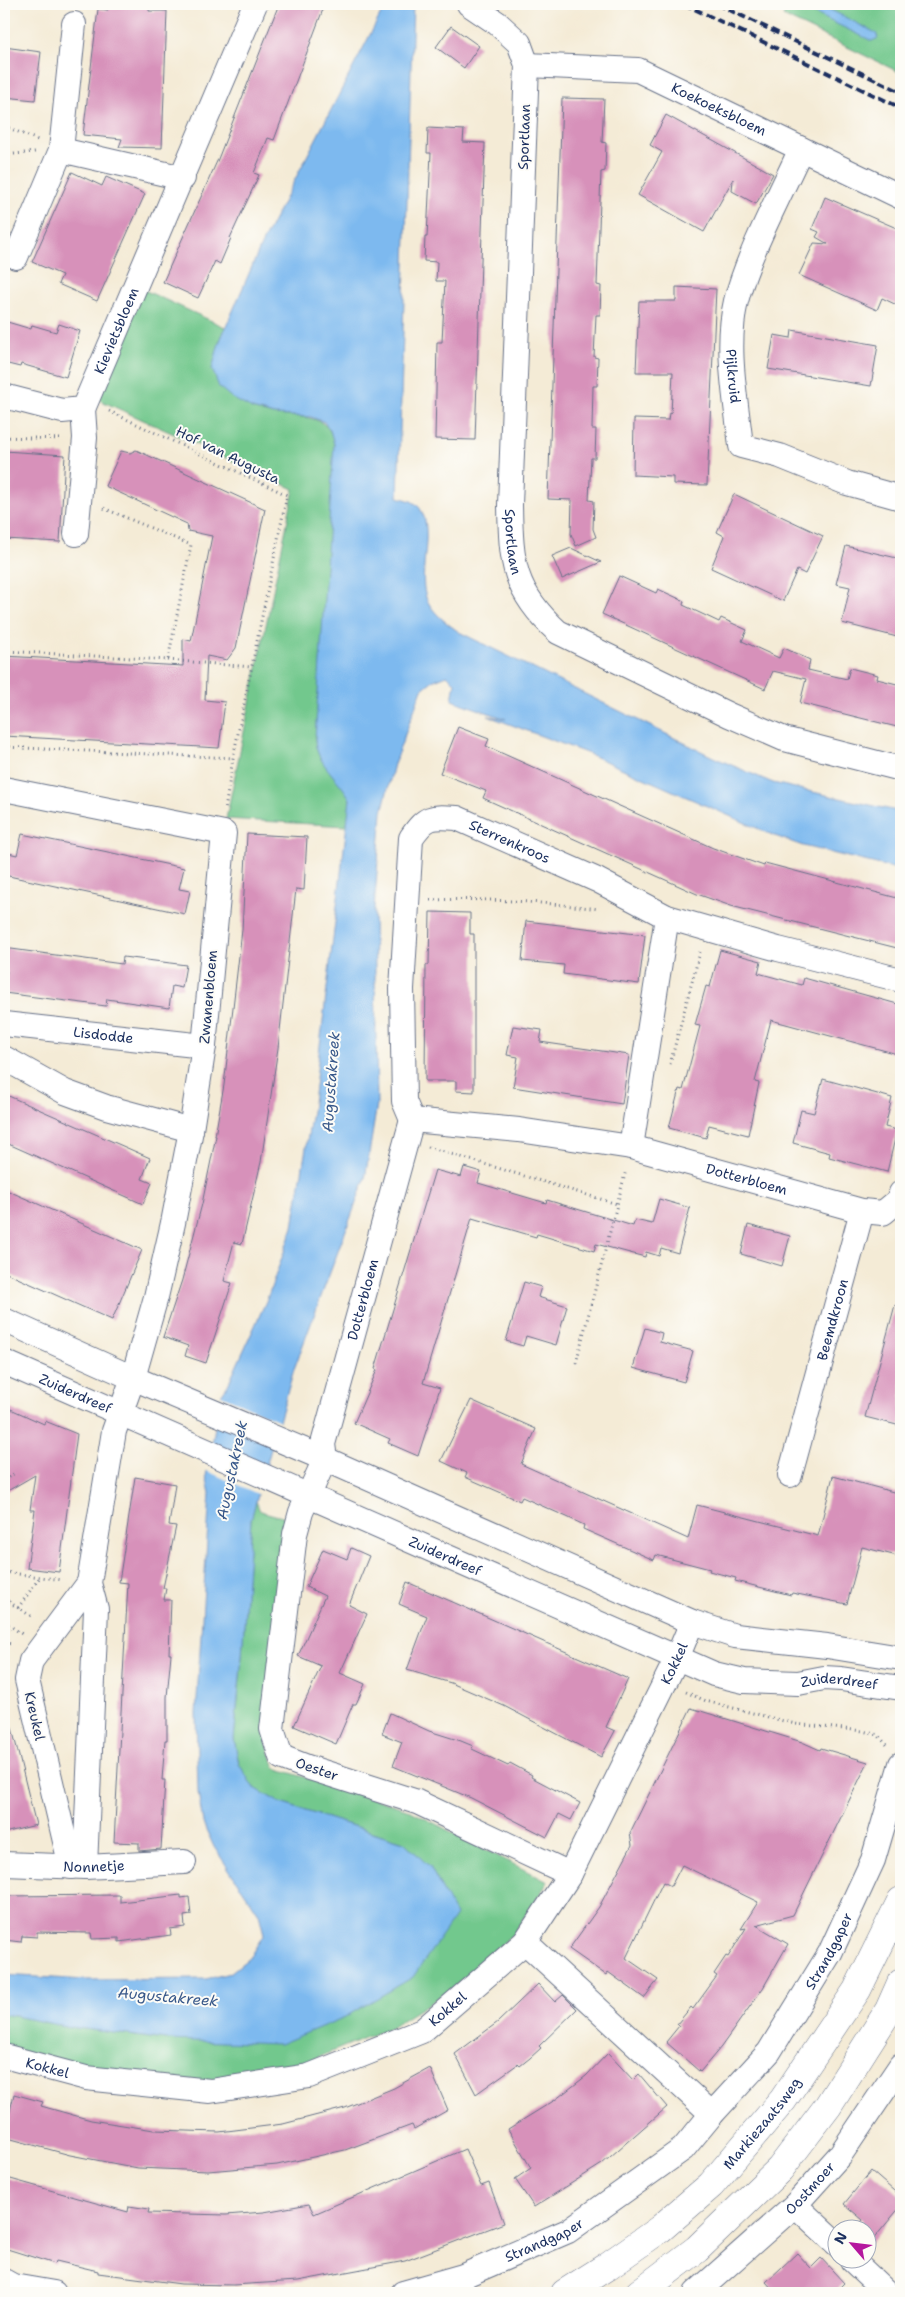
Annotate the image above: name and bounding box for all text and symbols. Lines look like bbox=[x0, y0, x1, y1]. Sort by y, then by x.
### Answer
street label: Koekoeksbloem bbox=[668, 79, 769, 140]
street label: Sportlaan bbox=[514, 103, 534, 170]
street label: Kievietsbloem bbox=[90, 285, 143, 377]
street label: Pijlkruid bbox=[722, 349, 745, 404]
street label: Hof van Augusta bbox=[173, 422, 283, 488]
street label: Sportlaan bbox=[501, 509, 526, 577]
street label: Sterrenkroos bbox=[466, 815, 553, 867]
street label: Zwanenbloem bbox=[195, 949, 221, 1045]
street label: Lisdodde bbox=[72, 1023, 134, 1047]
water label: Augustakreek bbox=[318, 1031, 345, 1133]
street label: Dotterbloem bbox=[704, 1159, 789, 1199]
street label: Dotterbloem bbox=[343, 1257, 382, 1342]
street label: Beemdkroon bbox=[813, 1276, 852, 1362]
street label: Zuiderdreef bbox=[36, 1370, 115, 1418]
water label: Augustakreek bbox=[212, 1418, 252, 1521]
street label: Zuiderdreef bbox=[406, 1532, 485, 1580]
street label: Kokkel bbox=[656, 1639, 692, 1687]
street label: Zuiderdreef bbox=[799, 1669, 880, 1694]
street label: Kreukel bbox=[21, 1690, 50, 1743]
street label: Oester bbox=[293, 1753, 341, 1785]
street label: Nonnetje bbox=[63, 1856, 125, 1876]
street label: Strandgaper bbox=[801, 1909, 857, 1993]
water label: Augustakreek bbox=[117, 1983, 219, 2011]
street label: Kokkel bbox=[425, 1987, 471, 2030]
street label: Kokkel bbox=[24, 2053, 72, 2082]
street label: Markiezaatsweg bbox=[719, 2074, 805, 2173]
street label: Oostmoer bbox=[781, 2158, 839, 2219]
street label: Strandgaper bbox=[502, 2214, 587, 2266]
north arrow bbox=[828, 2220, 878, 2270]
text: N bbox=[830, 2229, 851, 2247]

